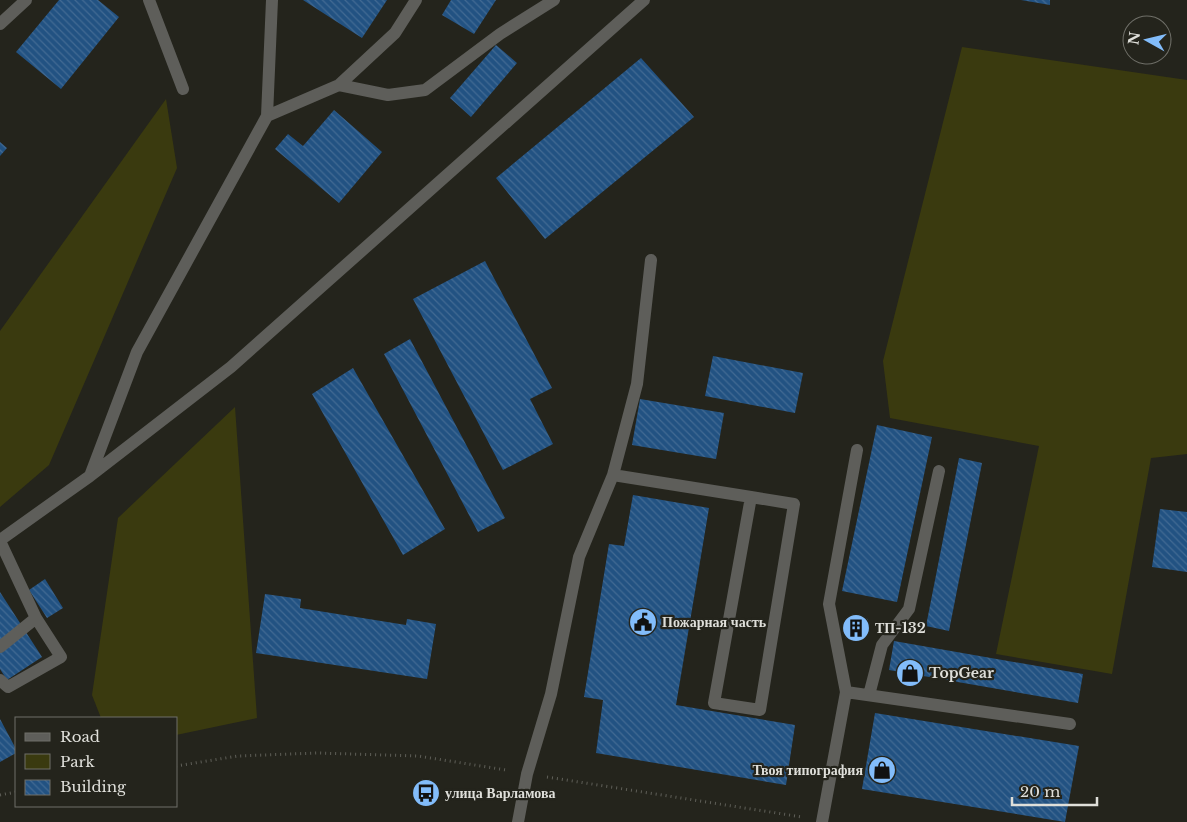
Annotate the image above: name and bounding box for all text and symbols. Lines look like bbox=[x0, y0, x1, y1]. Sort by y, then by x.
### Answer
north arrow bbox=[1122, 15, 1172, 65]
text: N bbox=[1124, 30, 1144, 46]
public building icon: Пожарная часть bbox=[628, 607, 658, 637]
place label: Пожарная часть bbox=[662, 613, 767, 631]
building icon: ТП-132 bbox=[841, 613, 871, 643]
place label: ТП-132 bbox=[875, 619, 926, 637]
shop icon: TopGear bbox=[895, 658, 925, 688]
place label: TopGear bbox=[929, 664, 994, 682]
legend bbox=[15, 717, 178, 807]
text: Road bbox=[60, 727, 100, 746]
text: Park bbox=[60, 752, 96, 771]
shop icon: Твоя типография bbox=[867, 755, 897, 785]
place label: Твоя типография bbox=[752, 761, 863, 779]
scale bar bbox=[1012, 774, 1097, 806]
text: Building bbox=[60, 777, 127, 796]
bus stop icon: улица Варламова bbox=[411, 778, 441, 808]
text: 20 m bbox=[1020, 782, 1060, 801]
place label: улица Варламова bbox=[445, 784, 556, 802]

